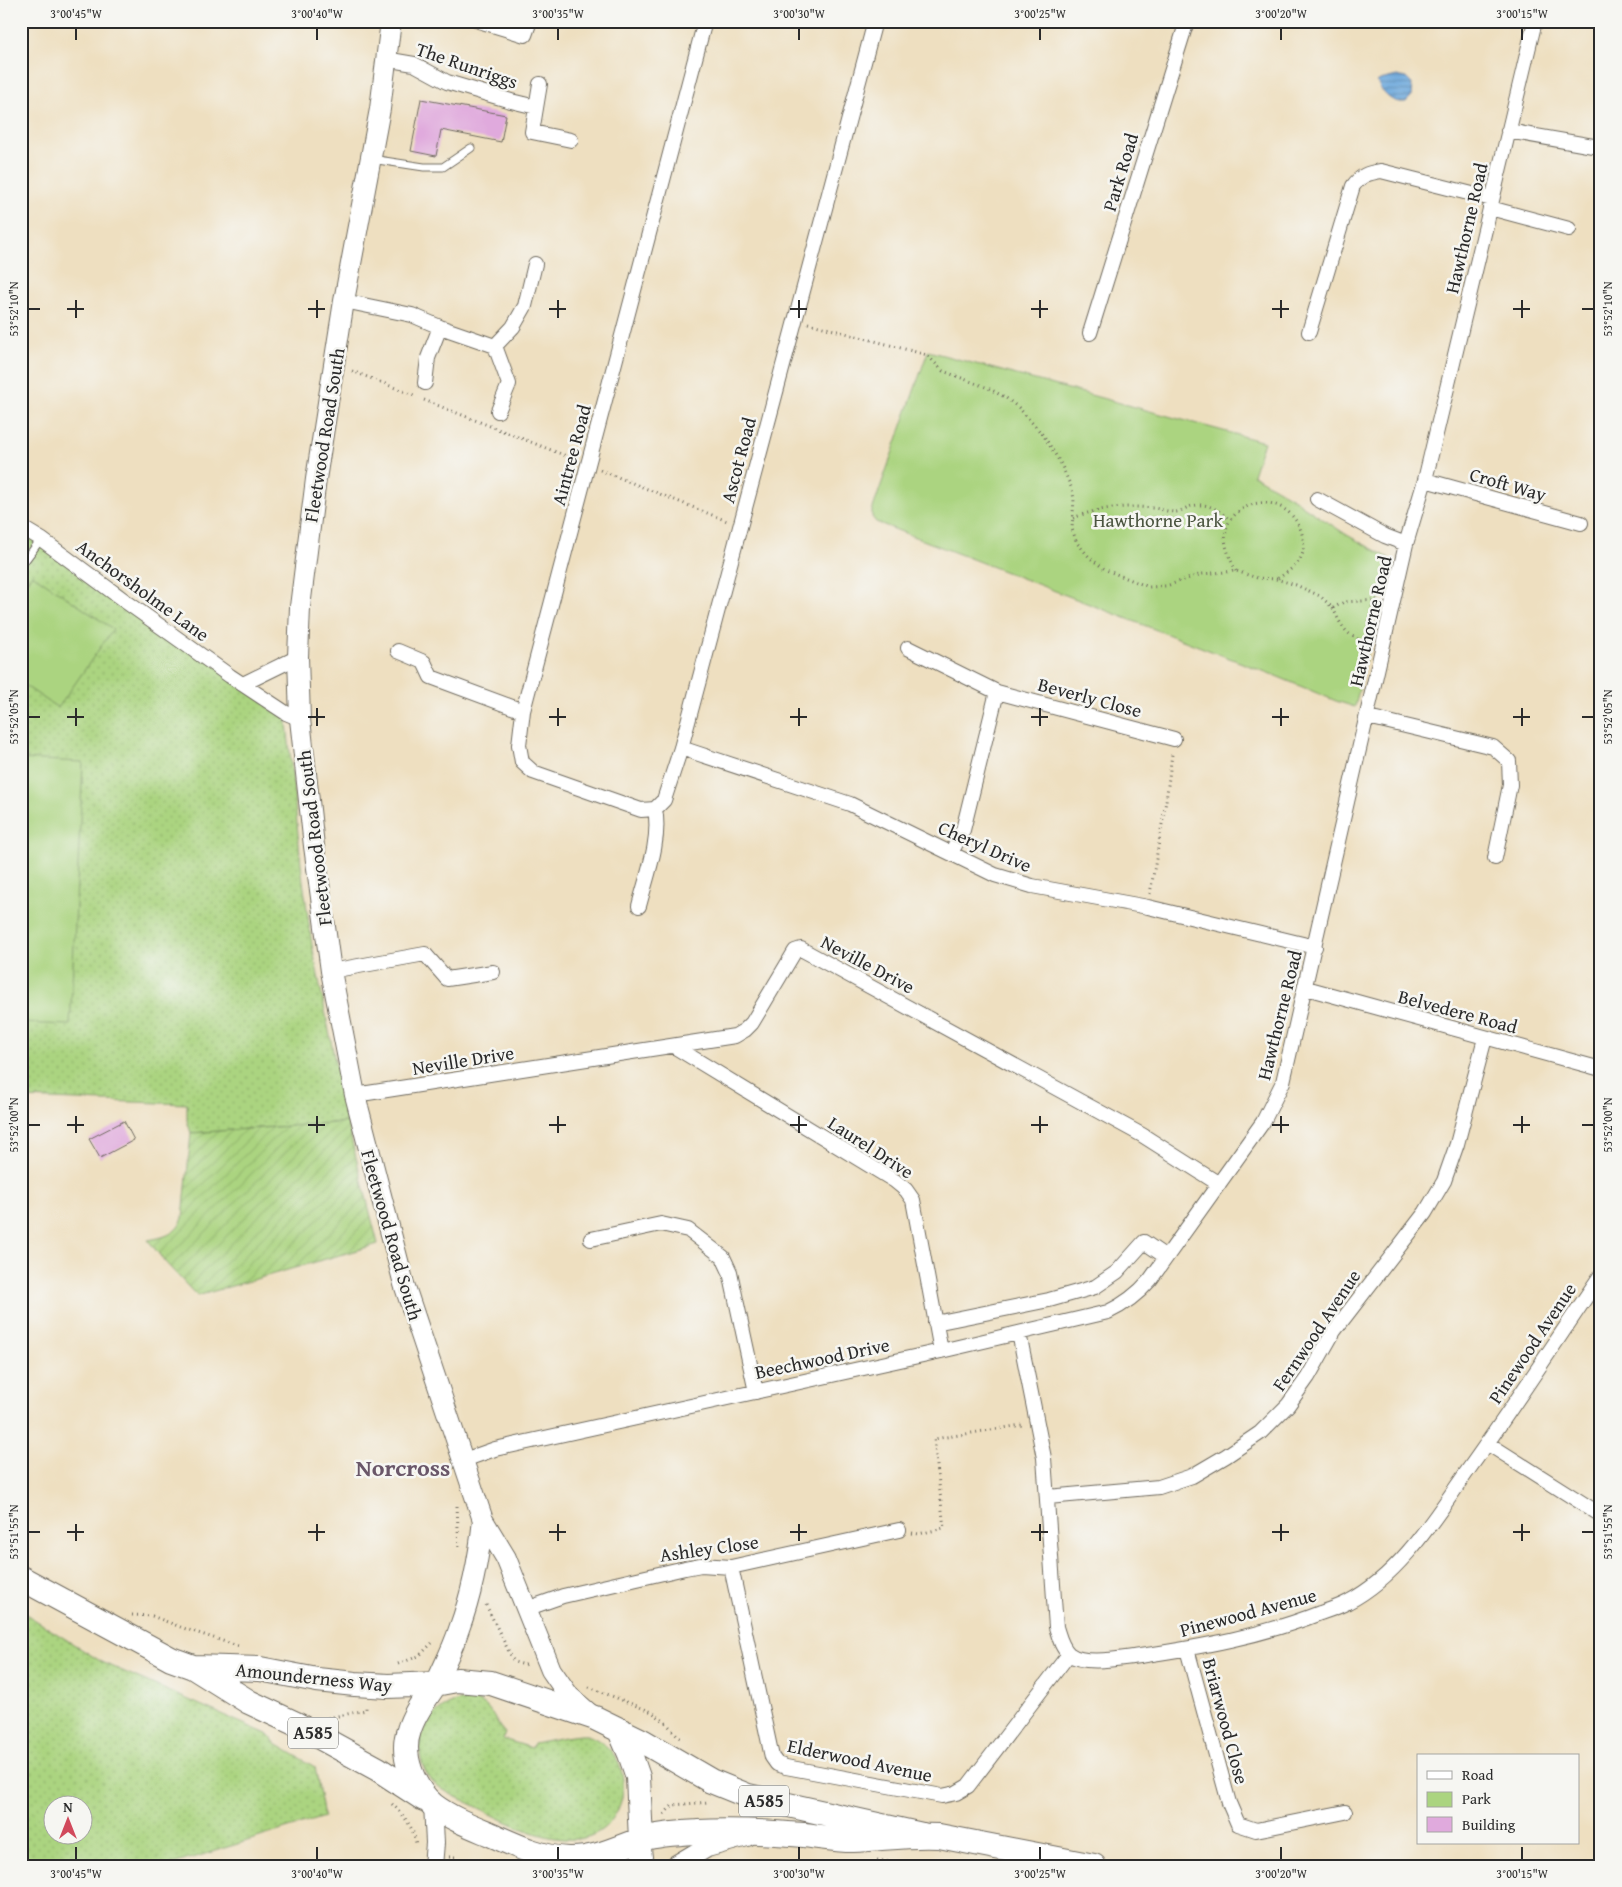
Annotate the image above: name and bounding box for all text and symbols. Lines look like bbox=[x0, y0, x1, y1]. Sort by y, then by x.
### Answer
text: 3°00'45"W bbox=[50, 5, 103, 22]
text: 3°00'40"W bbox=[291, 5, 344, 22]
text: 3°00'35"W bbox=[532, 5, 585, 22]
text: 3°00'30"W bbox=[773, 5, 826, 22]
text: 3°00'25"W bbox=[1014, 5, 1067, 22]
text: 3°00'20"W bbox=[1255, 5, 1308, 22]
text: 3°00'15"W bbox=[1496, 5, 1549, 22]
street label: The Runriggs bbox=[412, 35, 522, 95]
street label: Park Road bbox=[1095, 129, 1145, 215]
street label: Hawthorne Road bbox=[1437, 159, 1495, 296]
text: 53°52'10"N bbox=[5, 281, 22, 337]
text: 53°52'10"N bbox=[1599, 281, 1616, 337]
street label: Fleetwood Road South bbox=[296, 345, 352, 524]
street label: Aintree Road bbox=[544, 401, 598, 509]
street label: Ascot Road bbox=[713, 413, 763, 506]
street label: Croft Way bbox=[1466, 460, 1550, 508]
park label: Hawthorne Park bbox=[1093, 506, 1223, 534]
street label: Anchorsholme Lane bbox=[71, 532, 215, 648]
street label: Hawthorne Road bbox=[1341, 552, 1399, 689]
street label: Beverly Close bbox=[1035, 670, 1145, 724]
text: 53°52'05"N bbox=[5, 689, 22, 745]
text: 53°52'05"N bbox=[1599, 689, 1616, 745]
street label: Fleetwood Road South bbox=[289, 748, 339, 927]
street label: Cheryl Drive bbox=[934, 813, 1036, 879]
street label: Neville Drive bbox=[816, 928, 920, 1000]
street label: Hawthorne Road bbox=[1249, 946, 1309, 1083]
street label: Belvedere Road bbox=[1395, 982, 1522, 1041]
street label: Neville Drive bbox=[410, 1038, 516, 1082]
text: 53°52'00"N bbox=[5, 1097, 22, 1153]
text: 53°52'00"N bbox=[1599, 1097, 1616, 1153]
street label: Laurel Drive bbox=[823, 1109, 919, 1185]
street label: Fleetwood Road South bbox=[354, 1146, 430, 1324]
street label: Fernwood Avenue bbox=[1265, 1264, 1367, 1396]
street label: Pinewood Avenue bbox=[1481, 1277, 1583, 1409]
street label: Beechwood Drive bbox=[752, 1330, 892, 1386]
district label: Norcross bbox=[356, 1450, 450, 1485]
text: 53°51'55"N bbox=[5, 1504, 22, 1560]
text: 53°51'55"N bbox=[1599, 1504, 1616, 1560]
street label: Ashley Close bbox=[658, 1527, 760, 1569]
street label: Pinewood Avenue bbox=[1177, 1580, 1320, 1644]
street label: Amounderness Way bbox=[234, 1655, 394, 1699]
street label: Briarwood Close bbox=[1196, 1655, 1256, 1787]
road number: A585 bbox=[288, 1718, 338, 1749]
street label: Elderwood Avenue bbox=[785, 1731, 935, 1789]
legend bbox=[1417, 1754, 1580, 1844]
text: Road bbox=[1462, 1764, 1493, 1785]
road number: A585 bbox=[739, 1785, 789, 1816]
text: Park bbox=[1462, 1788, 1491, 1809]
north arrow bbox=[42, 1794, 92, 1844]
text: N bbox=[63, 1797, 73, 1817]
text: Building bbox=[1462, 1814, 1516, 1835]
text: 3°00'45"W bbox=[50, 1865, 103, 1882]
text: 3°00'40"W bbox=[291, 1865, 344, 1882]
text: 3°00'35"W bbox=[532, 1865, 585, 1882]
text: 3°00'30"W bbox=[773, 1865, 826, 1882]
text: 3°00'25"W bbox=[1014, 1865, 1067, 1882]
text: 3°00'20"W bbox=[1255, 1865, 1308, 1882]
text: 3°00'15"W bbox=[1496, 1865, 1549, 1882]

